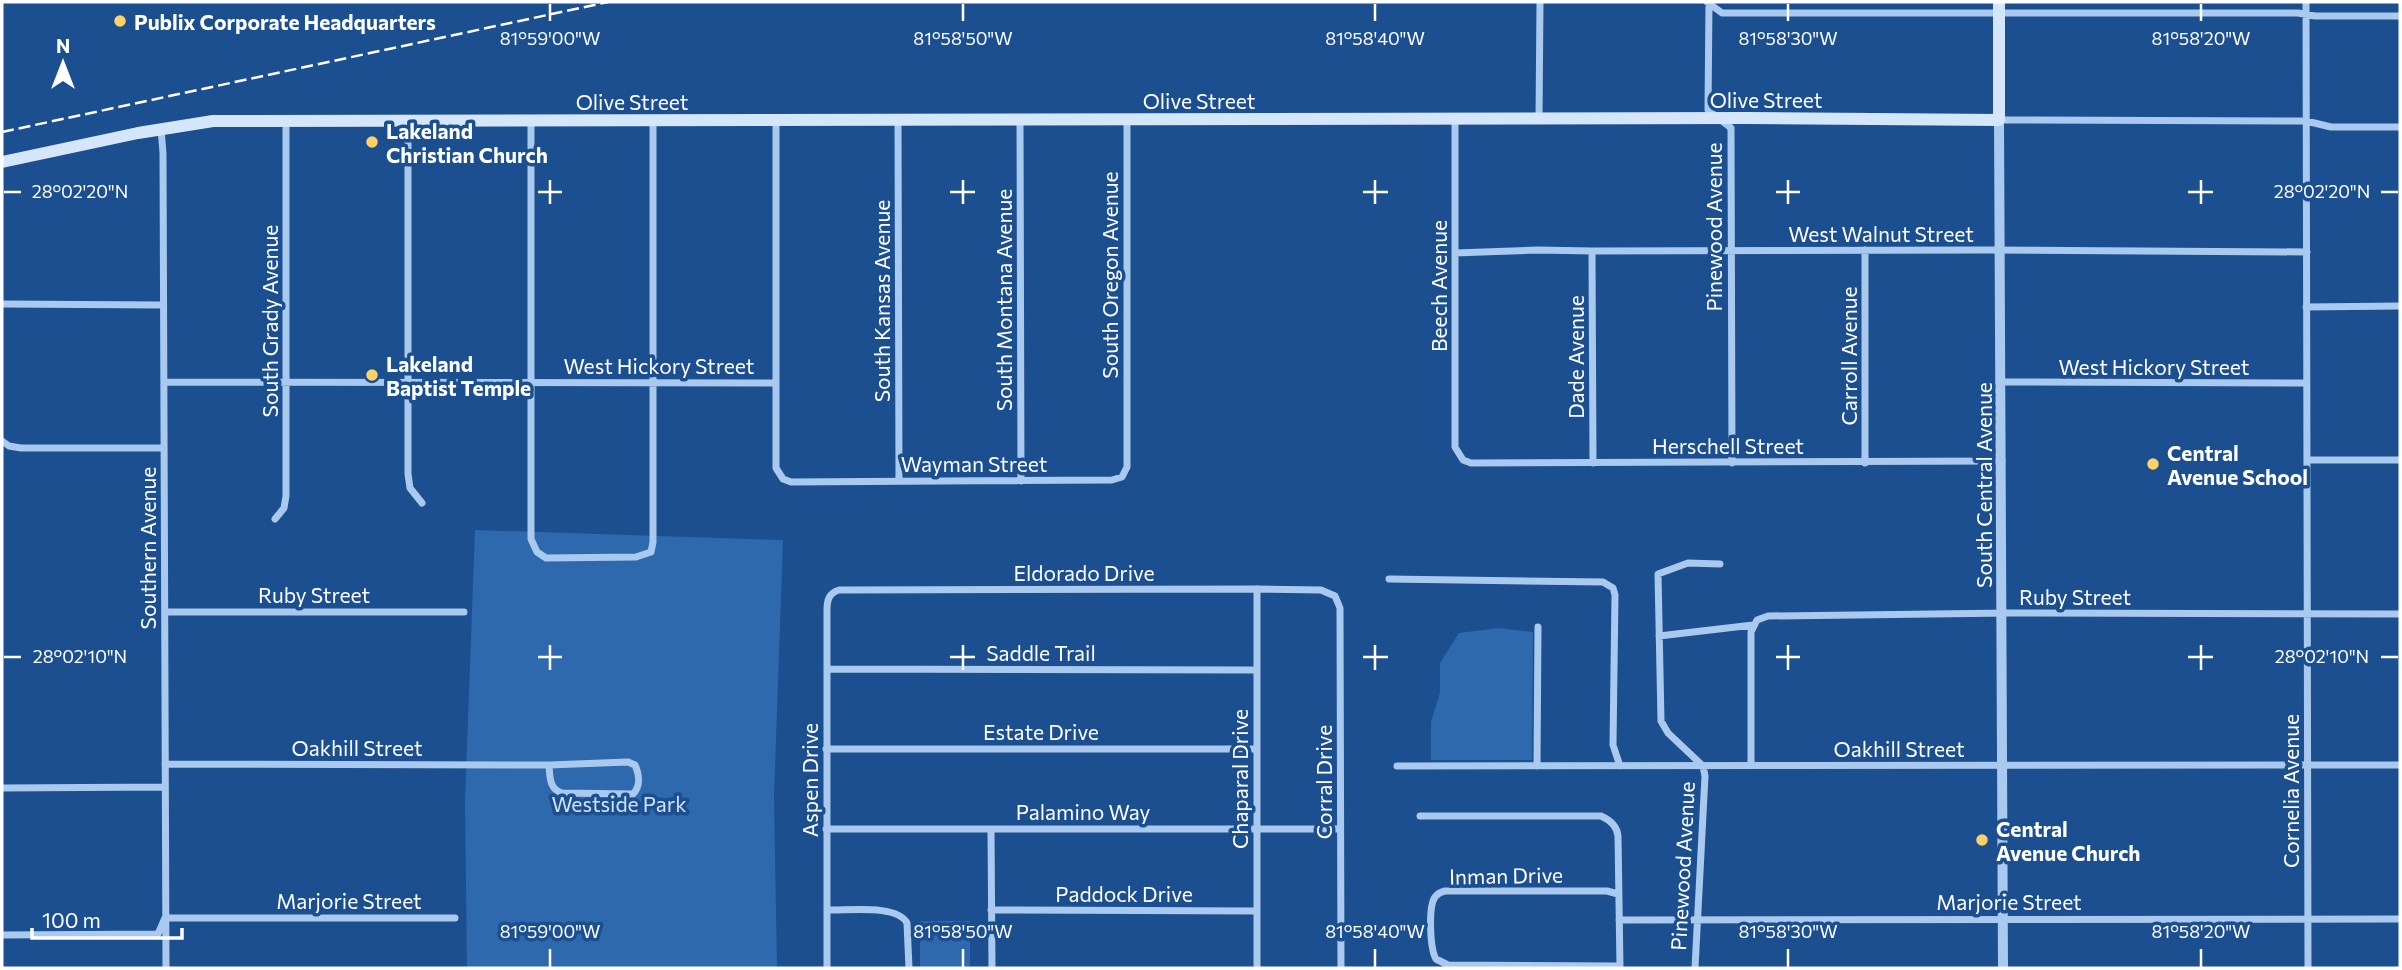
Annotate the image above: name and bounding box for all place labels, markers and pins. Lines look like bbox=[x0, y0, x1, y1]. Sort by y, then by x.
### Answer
place label: Publix Corporate Headquarters bbox=[134, 9, 436, 34]
marker: Publix Corporate Headquarters bbox=[112, 13, 128, 29]
place label: Lakeland Christian Church bbox=[386, 118, 548, 167]
marker: Lakeland Christian Church bbox=[364, 134, 380, 150]
place label: Lakeland Baptist Temple bbox=[386, 351, 531, 400]
marker: Lakeland Baptist Temple bbox=[364, 367, 380, 383]
place label: Central Avenue School bbox=[2167, 440, 2308, 489]
marker: Central Avenue School bbox=[2145, 456, 2161, 472]
place label: Central Avenue Church bbox=[1996, 816, 2140, 865]
marker: Central Avenue Church bbox=[1974, 832, 1990, 848]

